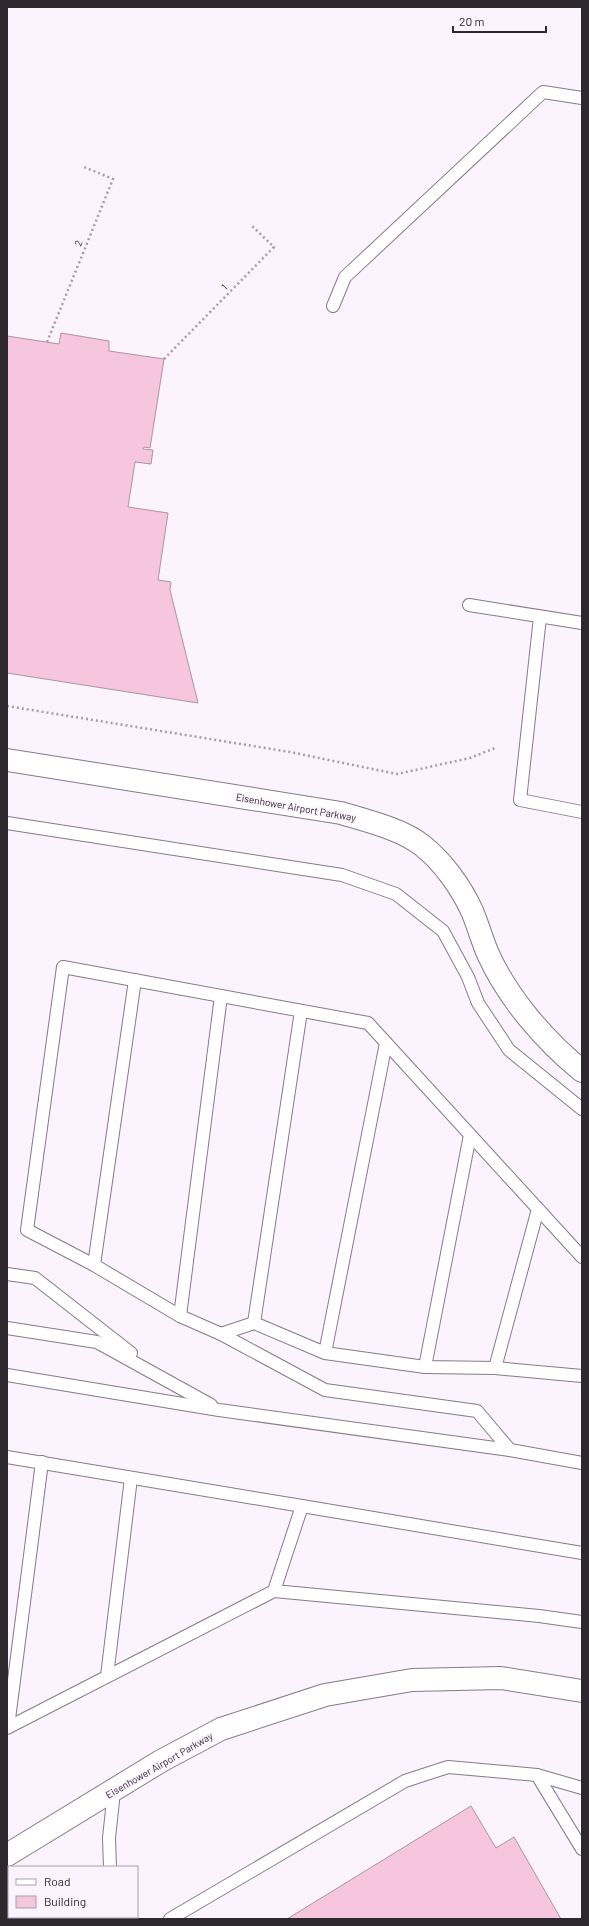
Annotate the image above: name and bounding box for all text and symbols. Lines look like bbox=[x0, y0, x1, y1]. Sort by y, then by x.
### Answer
scale bar bbox=[453, 8, 546, 34]
text: 20 m bbox=[459, 14, 485, 28]
street label: 2 bbox=[71, 238, 85, 248]
street label: 1 bbox=[218, 282, 230, 292]
street label: Eisenhower Airport Parkway bbox=[235, 791, 357, 824]
street label: Eisenhower Airport Parkway bbox=[103, 1729, 215, 1801]
legend bbox=[8, 1866, 138, 1918]
text: Road bbox=[44, 1874, 71, 1888]
text: Building bbox=[44, 1894, 86, 1908]

